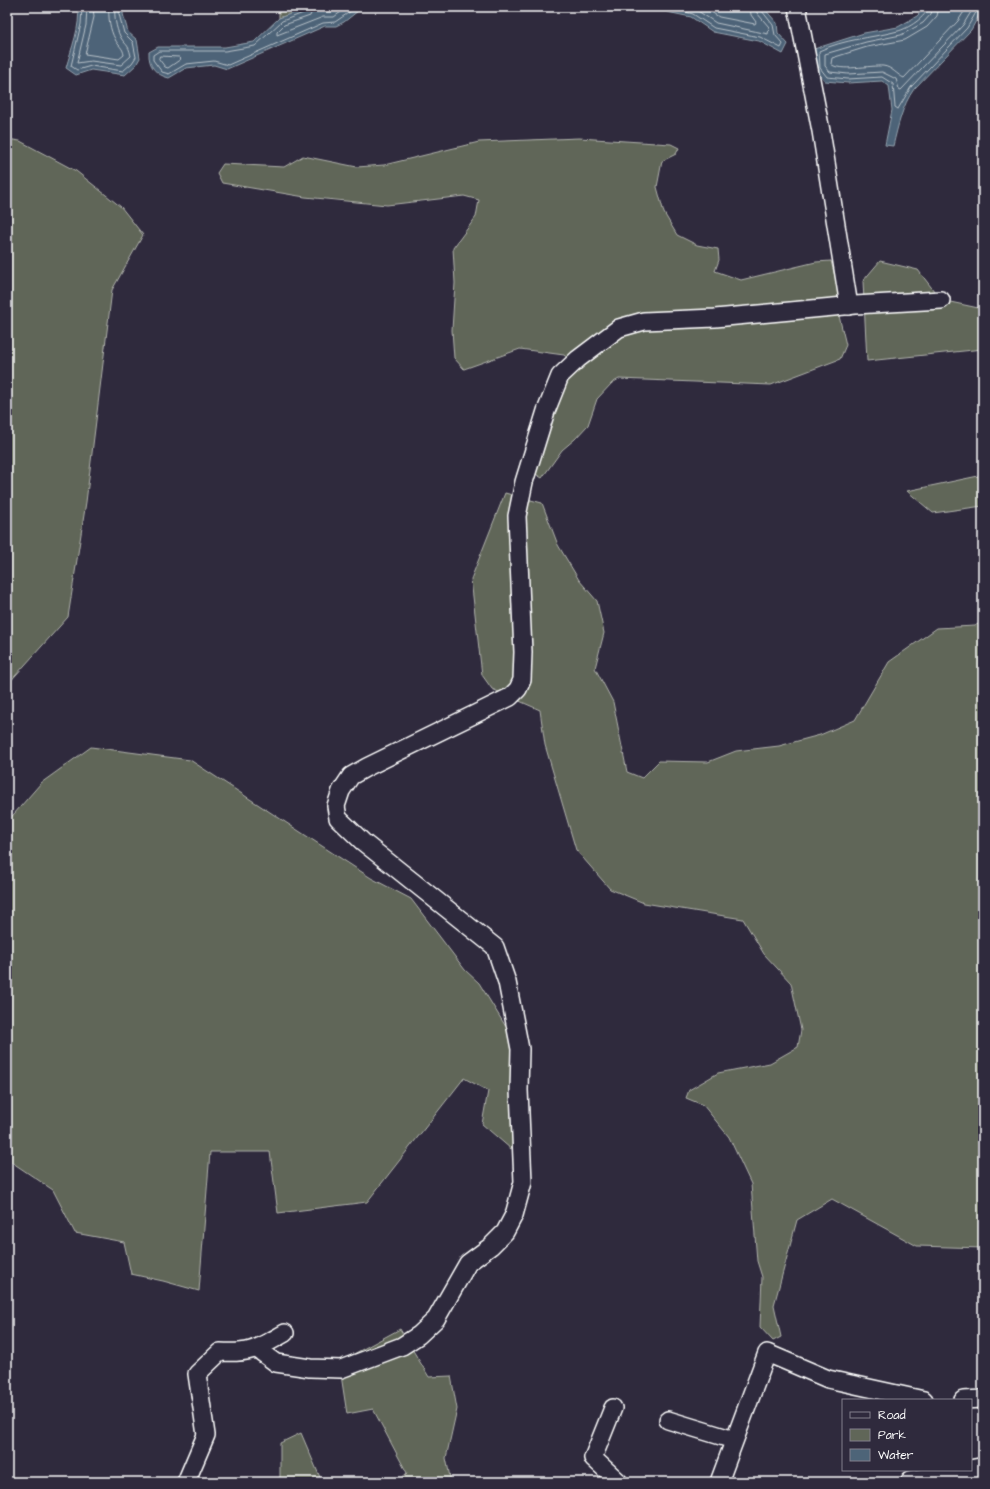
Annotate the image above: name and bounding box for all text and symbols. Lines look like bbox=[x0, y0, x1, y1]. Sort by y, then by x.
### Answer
legend bbox=[842, 1399, 972, 1471]
text: Road bbox=[878, 1407, 906, 1424]
text: Park bbox=[878, 1427, 906, 1444]
text: Water bbox=[878, 1447, 914, 1464]

